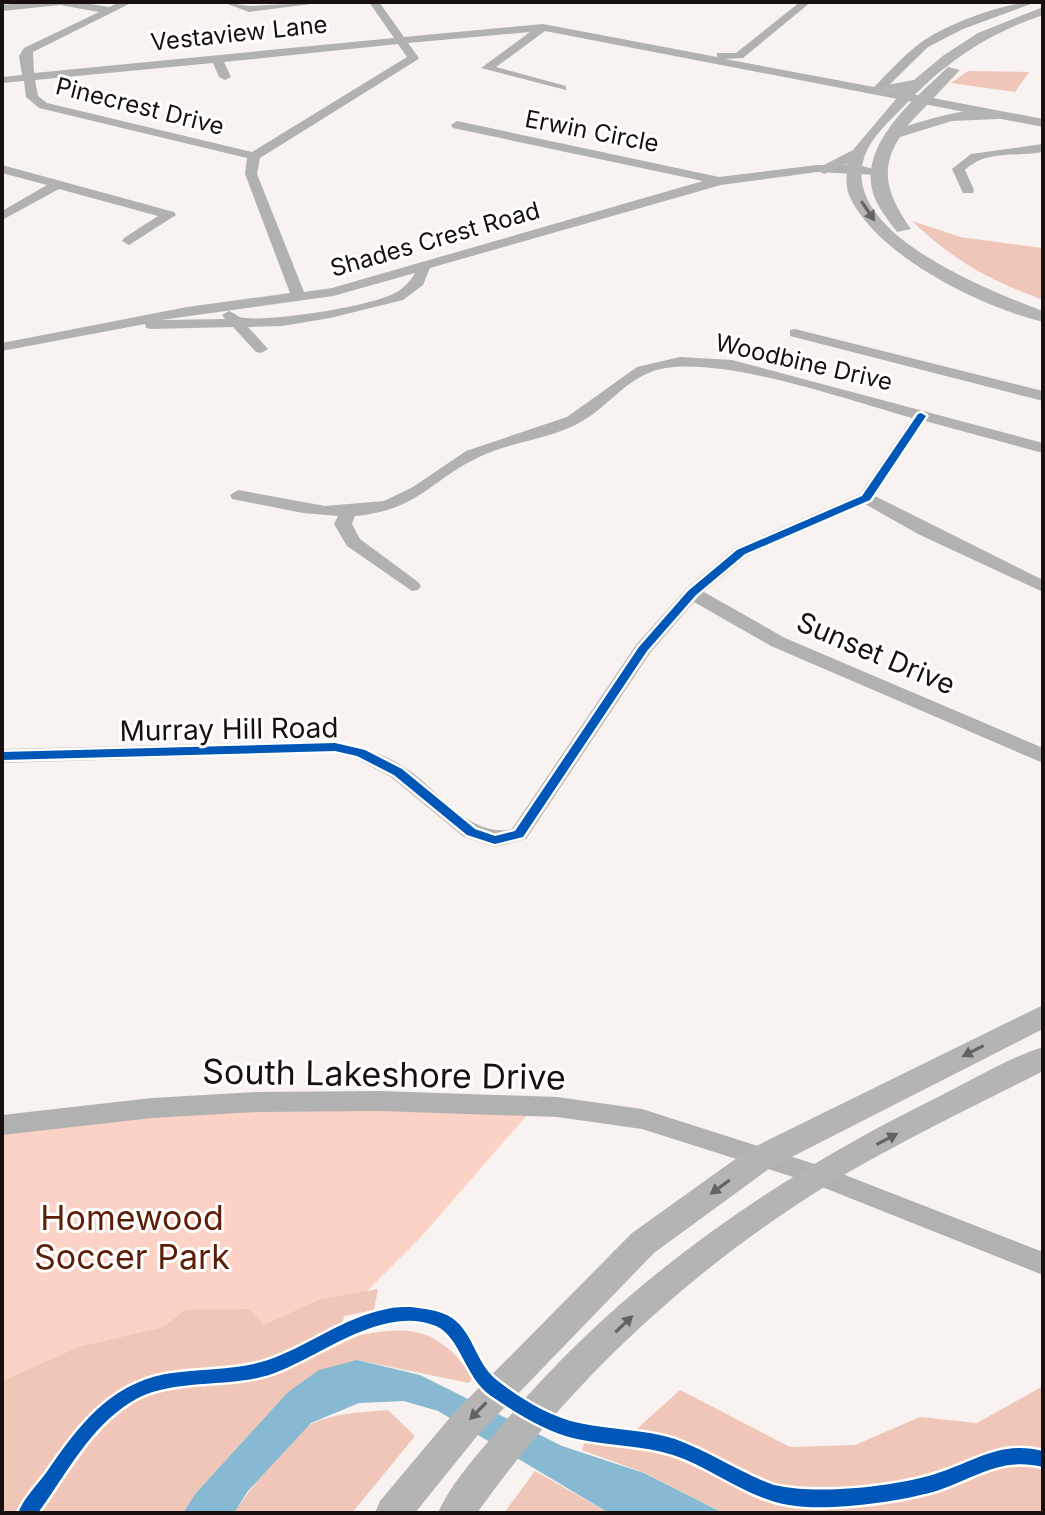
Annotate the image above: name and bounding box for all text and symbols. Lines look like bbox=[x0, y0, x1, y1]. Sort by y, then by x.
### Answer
street label: Vestaview Lane bbox=[149, 9, 329, 57]
street label: Pinecrest Drive bbox=[53, 71, 227, 141]
street label: Erwin Circle bbox=[523, 104, 661, 158]
street label: Shades Crest Road bbox=[327, 195, 543, 283]
one-way arrow bbox=[861, 201, 876, 222]
street label: Woodbine Drive bbox=[713, 328, 895, 396]
street label: Sunset Drive bbox=[792, 604, 960, 702]
street label: Murray Hill Road bbox=[119, 710, 339, 748]
one-way arrow bbox=[962, 1044, 985, 1058]
street label: South Lakeshore Drive bbox=[202, 1050, 566, 1098]
one-way arrow bbox=[875, 1133, 898, 1146]
one-way arrow bbox=[710, 1179, 731, 1194]
park label: Homewood Soccer Park bbox=[34, 1197, 230, 1277]
one-way arrow bbox=[614, 1316, 633, 1334]
one-way arrow bbox=[470, 1401, 488, 1420]

